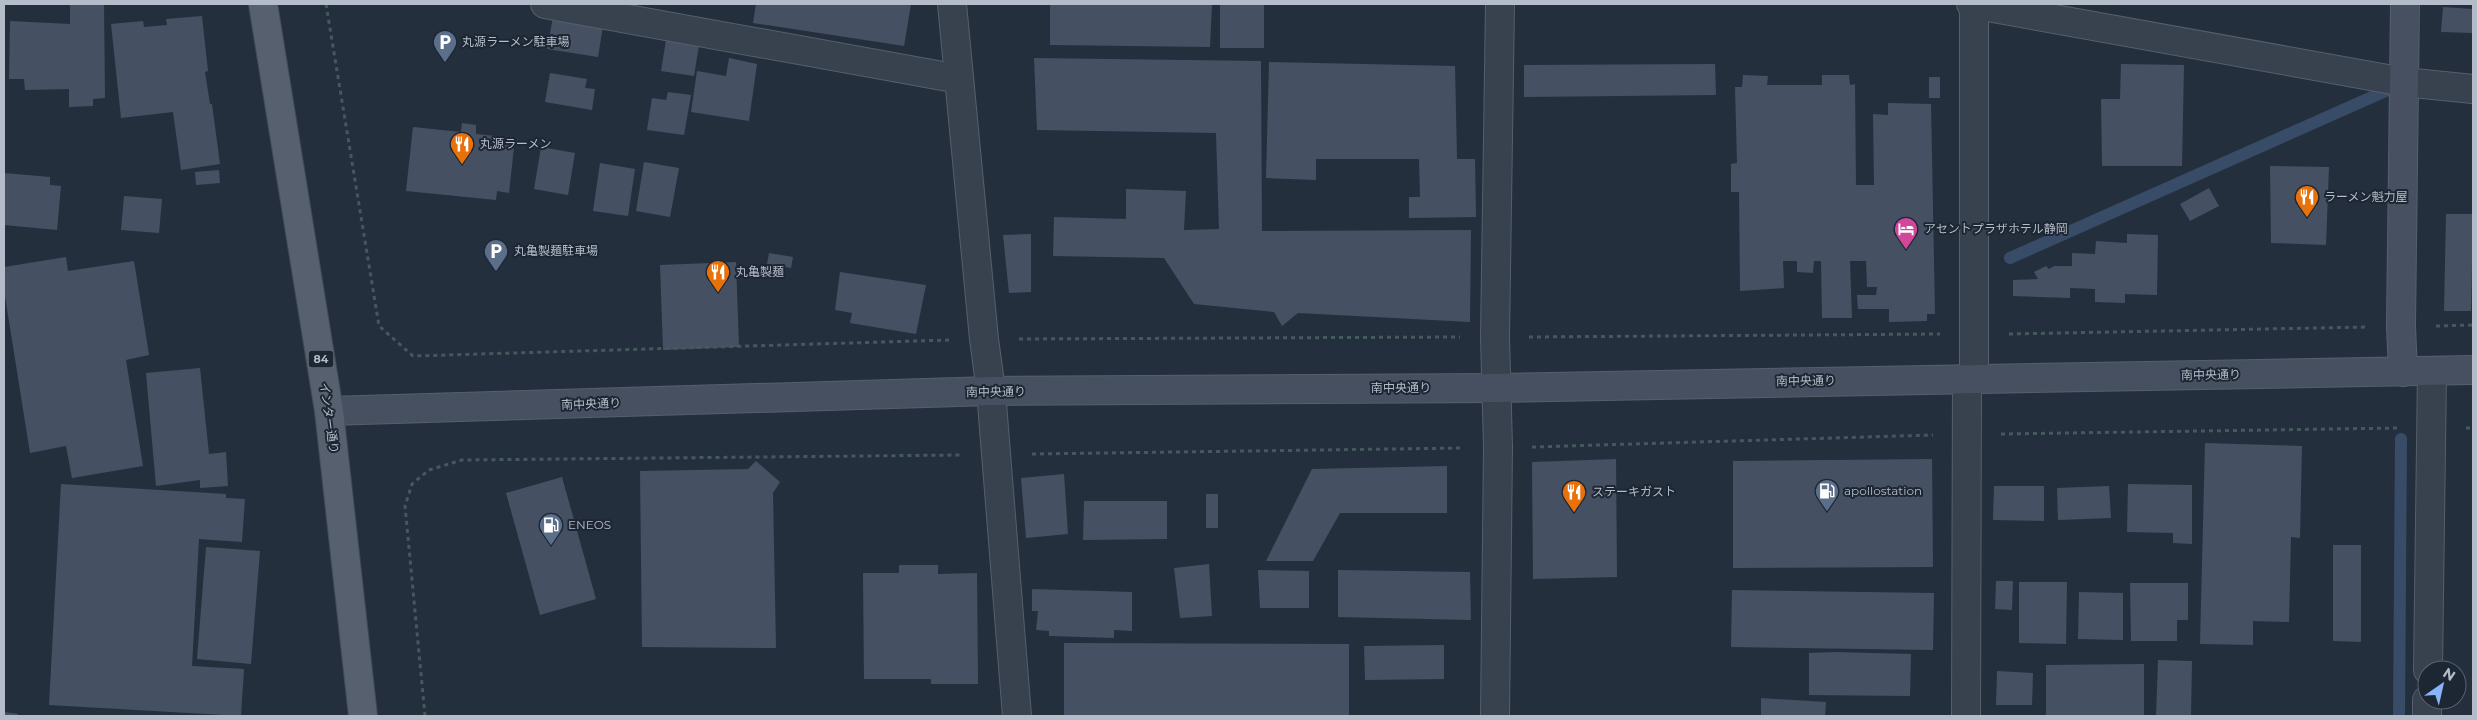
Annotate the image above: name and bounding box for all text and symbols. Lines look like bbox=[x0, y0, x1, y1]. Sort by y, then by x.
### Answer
parking icon: 丸源ラーメン駐車場 bbox=[432, 29, 458, 63]
place label: 丸源ラーメン駐車場 bbox=[462, 34, 570, 49]
restaurant icon: 丸源ラーメン bbox=[449, 131, 475, 165]
place label: 丸源ラーメン bbox=[480, 136, 552, 151]
restaurant icon: ラーメン魁力屋 bbox=[2294, 184, 2320, 218]
place label: ラーメン魁力屋 bbox=[2324, 189, 2408, 204]
hotel icon: アセントプラザホテル静岡 bbox=[1893, 216, 1919, 250]
place label: アセントプラザホテル静岡 bbox=[1924, 221, 2068, 236]
parking icon: 丸亀製麺駐車場 bbox=[483, 238, 509, 272]
place label: 丸亀製麺駐車場 bbox=[514, 243, 598, 258]
restaurant icon: 丸亀製麺 bbox=[705, 259, 731, 293]
place label: 丸亀製麺 bbox=[736, 264, 784, 279]
road number: 84 bbox=[308, 350, 334, 368]
street label: 南中央通り bbox=[2181, 366, 2241, 383]
street label: 南中央通り bbox=[1776, 372, 1836, 389]
street label: 南中央通り bbox=[1371, 380, 1431, 395]
street label: インター通り bbox=[317, 381, 342, 455]
street label: 南中央通り bbox=[966, 383, 1026, 400]
street label: 南中央通り bbox=[561, 395, 621, 412]
fuel station icon: apollostation bbox=[1814, 478, 1840, 512]
restaurant icon: ステーキガスト bbox=[1561, 479, 1587, 513]
place label: apollostation bbox=[1844, 483, 1922, 498]
place label: ステーキガスト bbox=[1592, 484, 1676, 499]
fuel station icon: ENEOS bbox=[538, 512, 564, 546]
place label: ENEOS bbox=[568, 517, 611, 532]
north arrow bbox=[2417, 660, 2467, 710]
text: N bbox=[2440, 664, 2459, 685]

